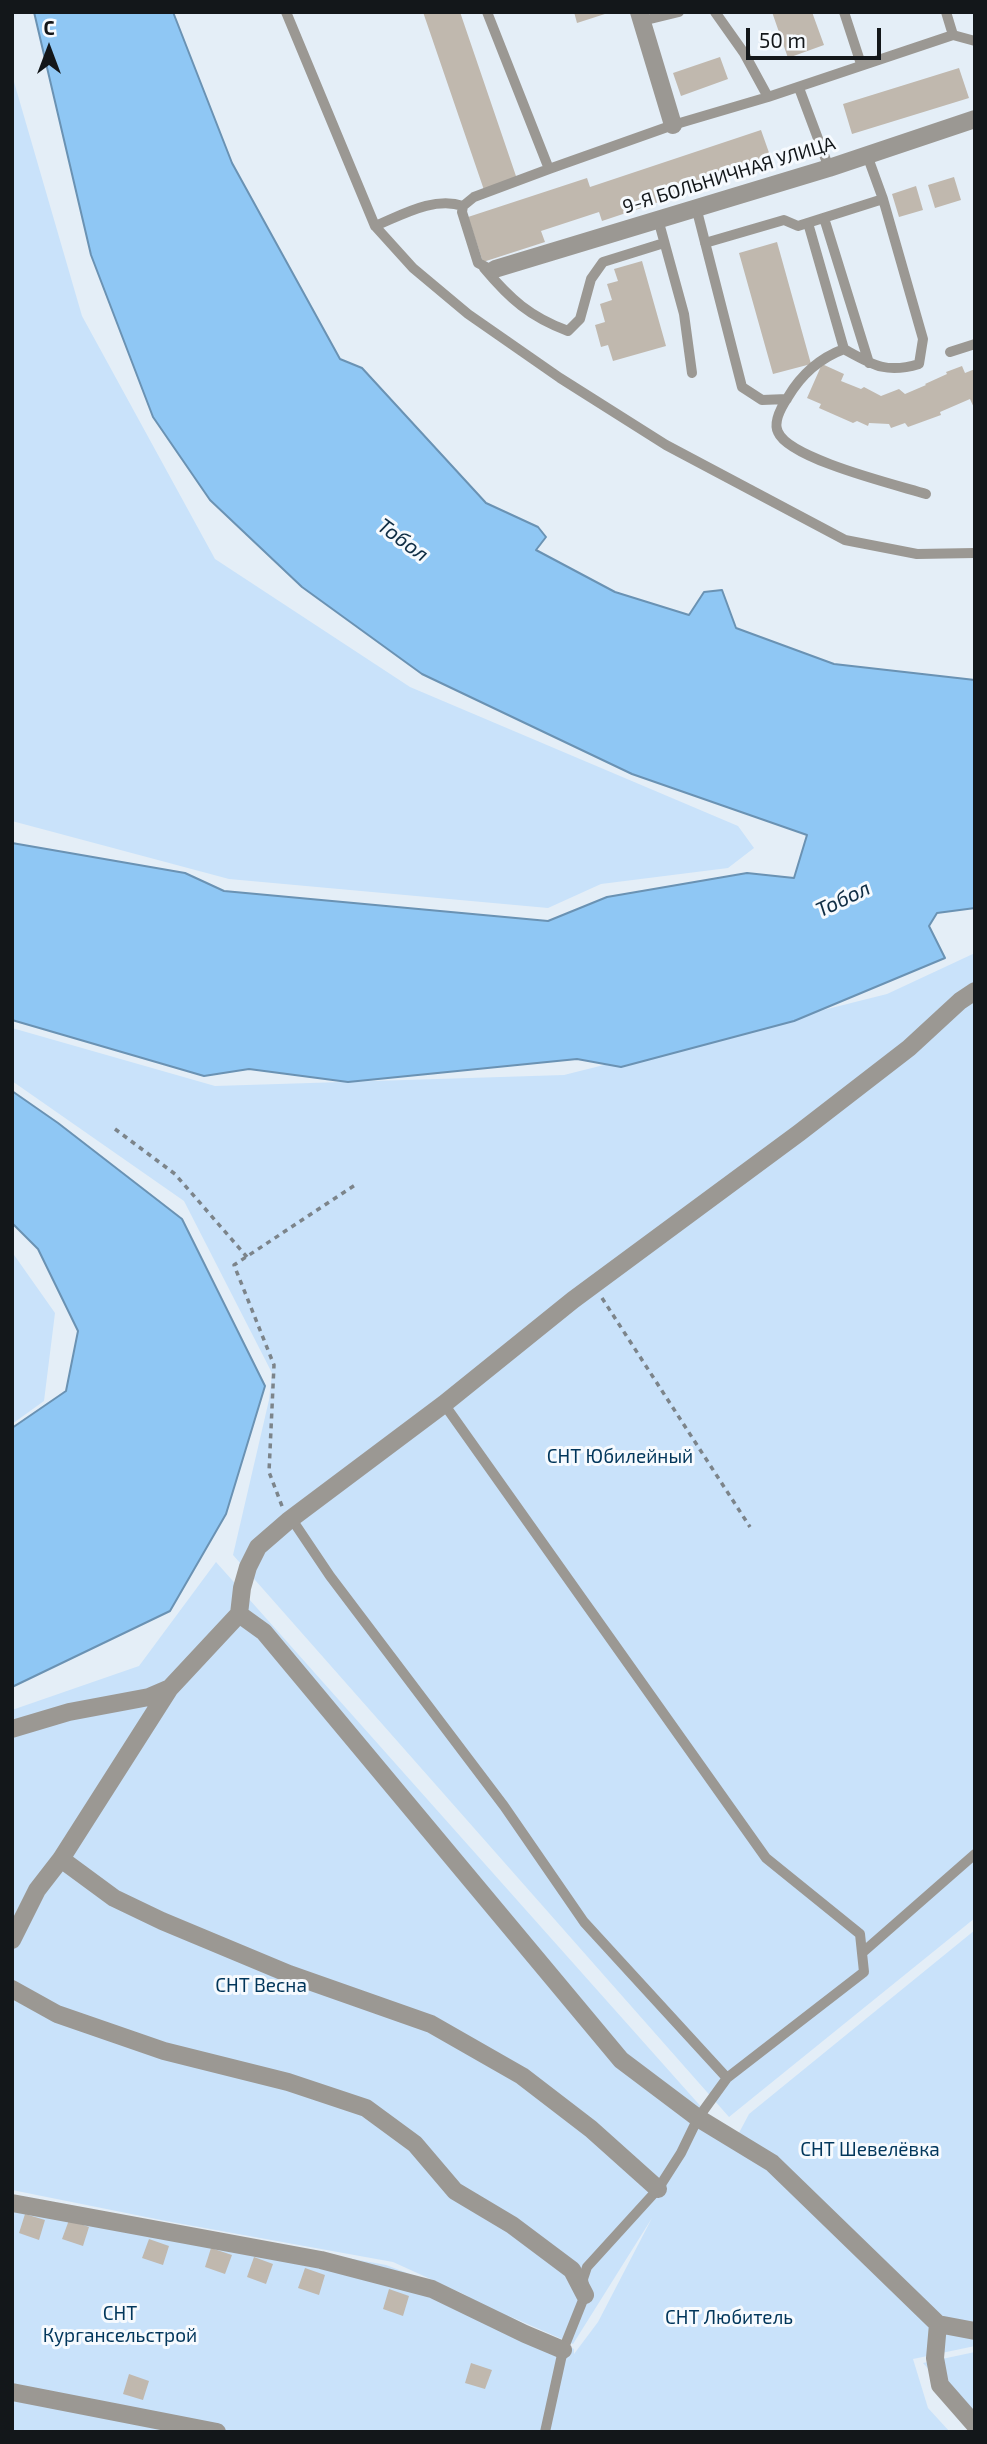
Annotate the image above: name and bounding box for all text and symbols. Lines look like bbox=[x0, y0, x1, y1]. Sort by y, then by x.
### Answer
north arrow bbox=[14, 14, 84, 84]
scale bar bbox=[749, 14, 884, 58]
text: С bbox=[43, 16, 55, 39]
text: 50 m bbox=[759, 27, 806, 52]
street label: 9-Я БОЛЬНИЧНАЯ УЛИЦА bbox=[620, 132, 838, 218]
water label: Тобол bbox=[372, 513, 434, 567]
water label: Тобол bbox=[812, 875, 874, 923]
park label: СНТ Юбилейный bbox=[547, 1446, 693, 1468]
park label: СНТ Весна bbox=[215, 1975, 307, 1997]
park label: СНТ Шевелёвка bbox=[800, 2139, 940, 2161]
park label: СНТ Кургансельстрой bbox=[43, 2303, 197, 2347]
park label: СНТ Любитель bbox=[665, 2307, 793, 2329]

